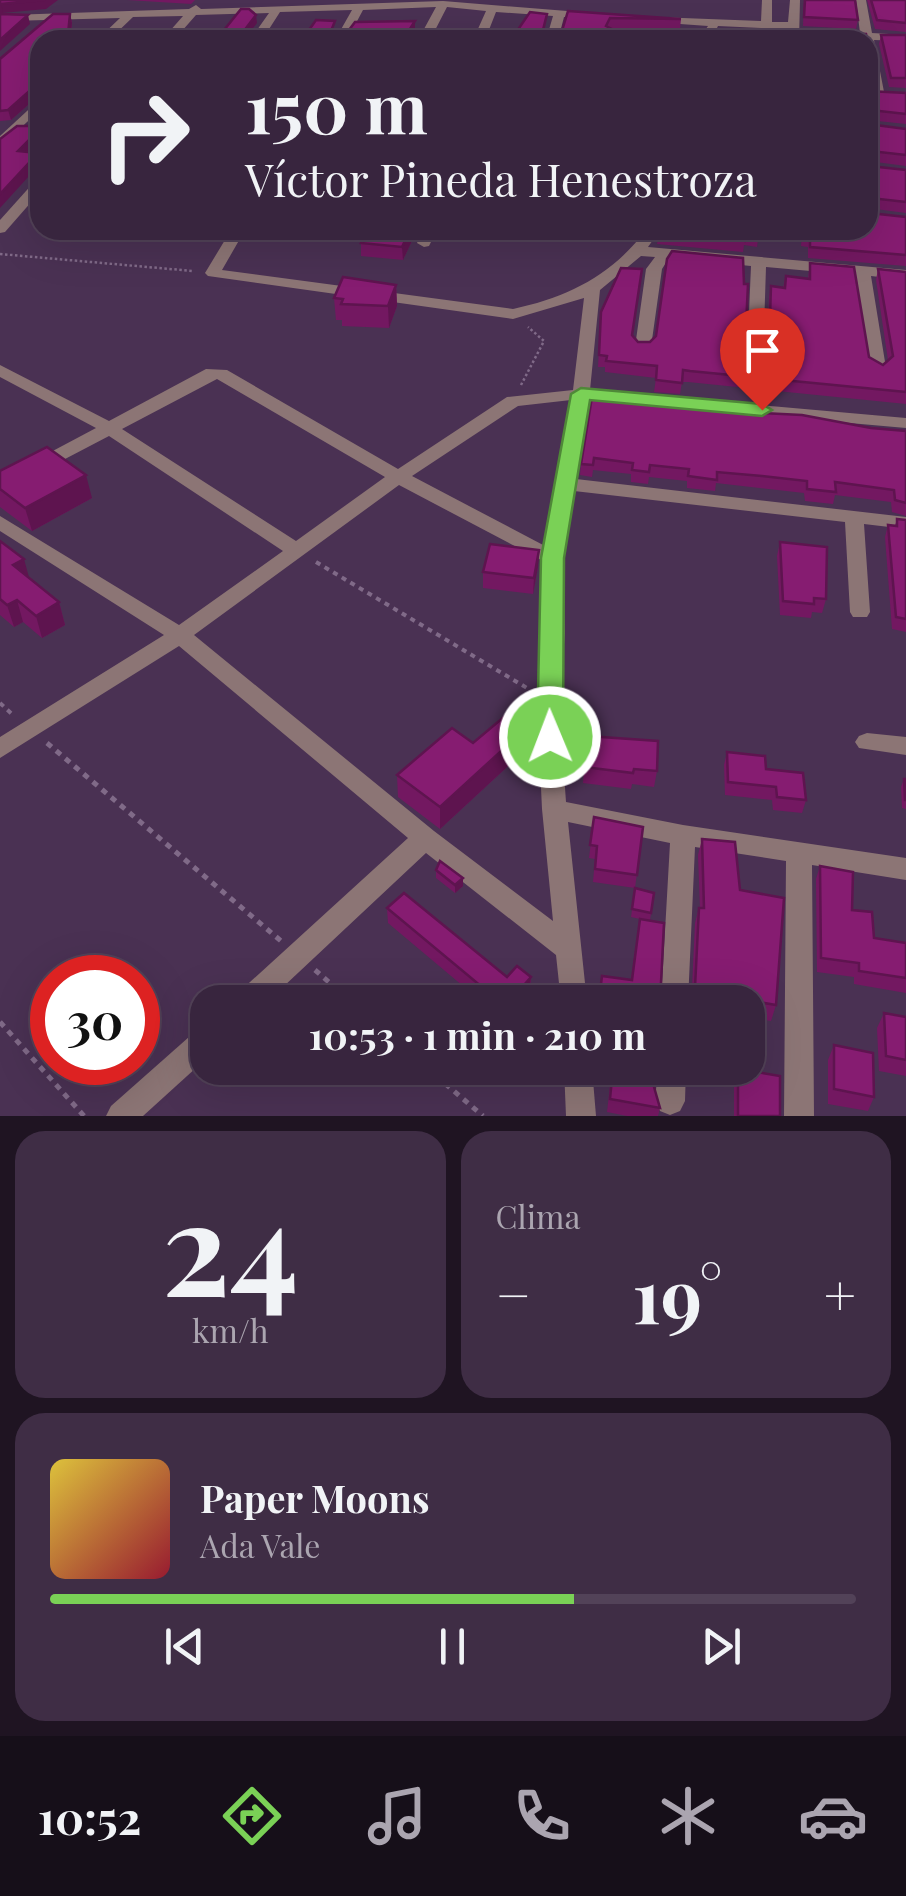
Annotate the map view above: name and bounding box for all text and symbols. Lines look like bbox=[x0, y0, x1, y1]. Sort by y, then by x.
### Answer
text: 150 m bbox=[245, 58, 428, 152]
icon: right bbox=[80, 70, 210, 200]
text: Víctor Pineda Henestroza bbox=[245, 148, 757, 208]
pin bbox=[720, 308, 805, 411]
icon: arrive bbox=[735, 323, 790, 378]
position arrow bbox=[498, 685, 602, 789]
speed limit sign: 30 bbox=[30, 955, 160, 1085]
text: 10:53 · 1 min · 210 m bbox=[309, 1009, 646, 1060]
text: 24 bbox=[162, 1156, 299, 1330]
text: Clima bbox=[496, 1194, 580, 1237]
text: 19° bbox=[632, 1243, 723, 1343]
text: − bbox=[496, 1256, 531, 1330]
text: + bbox=[824, 1256, 856, 1330]
text: km/h bbox=[192, 1308, 269, 1351]
text: Paper Moons bbox=[200, 1472, 429, 1523]
text: Ada Vale bbox=[200, 1523, 320, 1566]
icon: previous bbox=[157, 1619, 212, 1674]
icon: pause bbox=[425, 1619, 480, 1674]
icon: next bbox=[694, 1619, 749, 1674]
icon: directions bbox=[217, 1781, 287, 1851]
icon: music bbox=[362, 1781, 432, 1851]
icon: phone bbox=[507, 1781, 577, 1851]
icon: climate bbox=[653, 1781, 723, 1851]
icon: car bbox=[798, 1781, 868, 1851]
text: 10:52 bbox=[38, 1786, 141, 1846]

